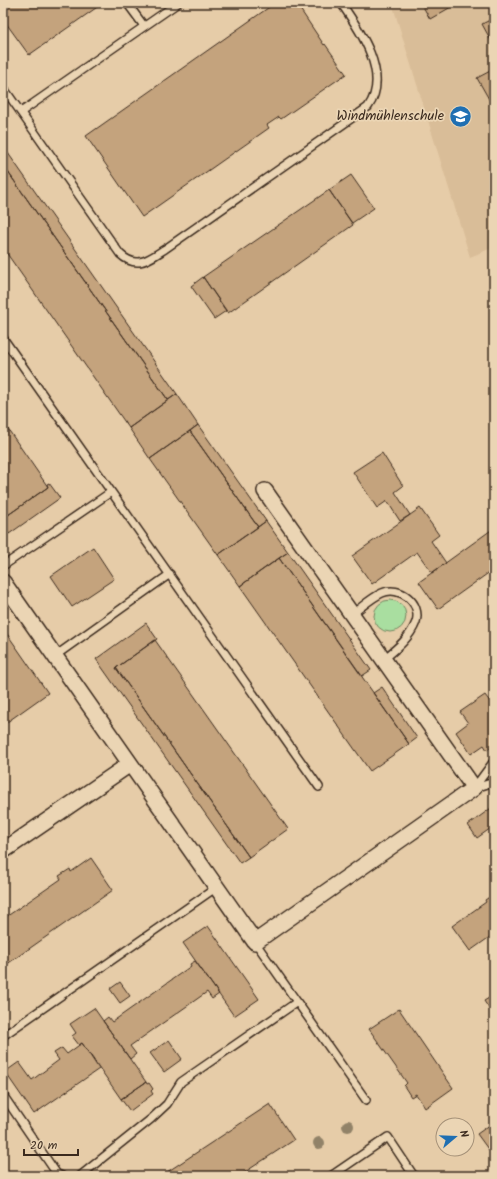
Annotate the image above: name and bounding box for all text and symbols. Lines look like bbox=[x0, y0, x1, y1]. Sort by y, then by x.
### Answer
school or university icon: Windmühlenschule bbox=[447, 103, 473, 129]
place label: Windmühlenschule bbox=[337, 105, 445, 127]
north arrow bbox=[435, 1117, 475, 1157]
text: N bbox=[454, 1128, 473, 1140]
scale bar bbox=[24, 1131, 78, 1157]
text: 20 m bbox=[30, 1136, 58, 1155]

